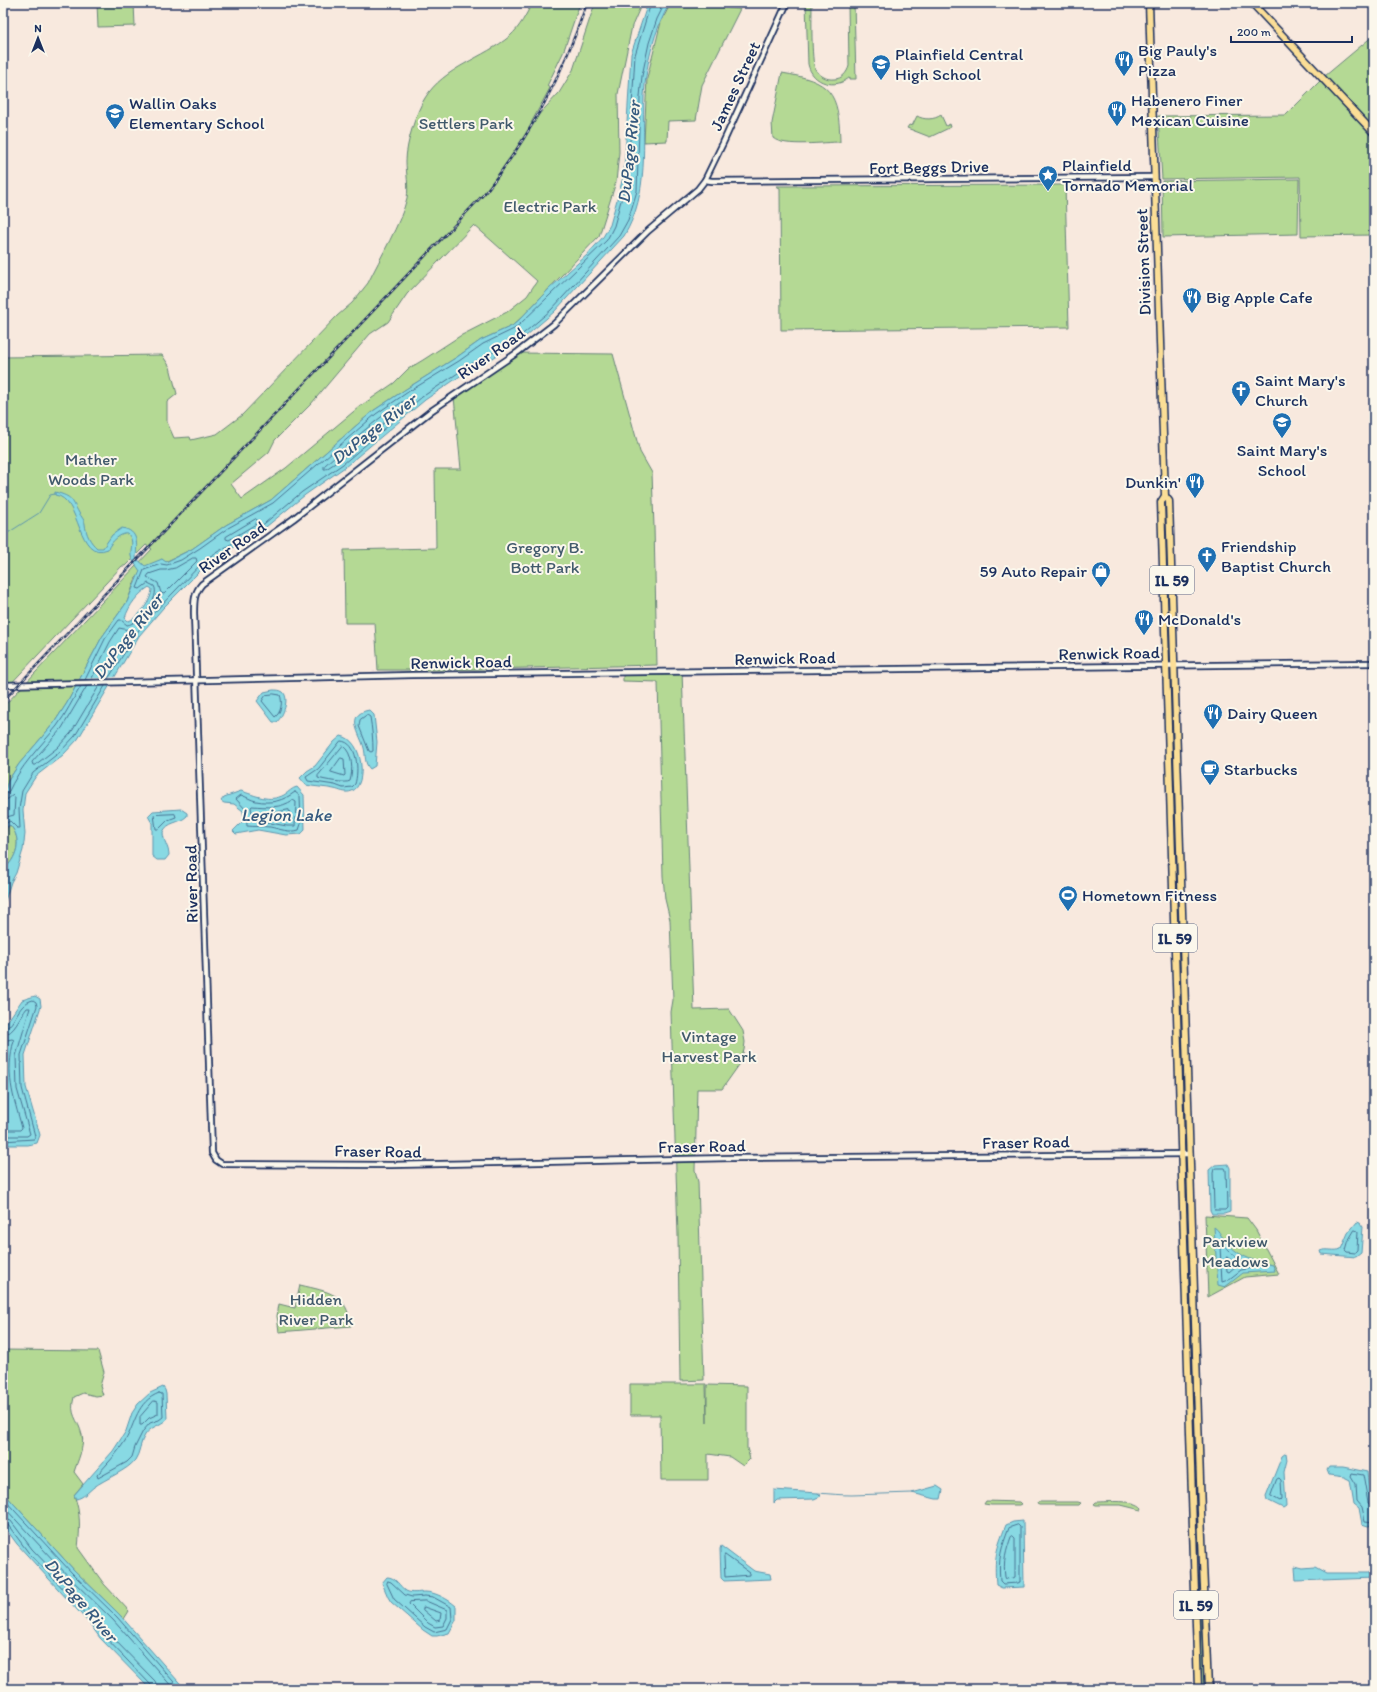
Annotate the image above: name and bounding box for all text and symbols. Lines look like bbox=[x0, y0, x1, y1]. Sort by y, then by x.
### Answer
north arrow bbox=[18, 18, 58, 58]
scale bar bbox=[1231, 18, 1352, 44]
text: N bbox=[34, 22, 42, 35]
text: 200 m bbox=[1237, 25, 1271, 39]
street label: James Street bbox=[706, 38, 765, 134]
place label: Big Pauly's Pizza bbox=[1138, 40, 1217, 80]
place label: Plainfield Central High School bbox=[895, 44, 1023, 84]
restaurant icon: Big Pauly's Pizza bbox=[1113, 49, 1135, 77]
school or university icon: Plainfield Central High School bbox=[870, 53, 892, 81]
place label: Habenero Finer Mexican Cuisine bbox=[1131, 90, 1249, 130]
place label: Wallin Oaks Elementary School bbox=[129, 93, 265, 133]
water label: DuPage River bbox=[613, 98, 645, 204]
restaurant icon: Habenero Finer Mexican Cuisine bbox=[1106, 99, 1128, 127]
school or university icon: Wallin Oaks Elementary School bbox=[104, 102, 126, 130]
park label: Settlers Park bbox=[419, 113, 514, 133]
place label: Plainfield Tornado Memorial bbox=[1062, 155, 1193, 195]
street label: Fort Beggs Drive bbox=[869, 156, 989, 178]
place icon: Plainfield Tornado Memorial bbox=[1037, 164, 1059, 192]
park label: Electric Park bbox=[503, 196, 597, 216]
street label: Division Street bbox=[1131, 208, 1155, 316]
restaurant icon: Big Apple Cafe bbox=[1181, 286, 1203, 314]
place label: Big Apple Cafe bbox=[1206, 287, 1313, 307]
street label: River Road bbox=[453, 322, 529, 384]
place label: Saint Mary's Church bbox=[1255, 370, 1346, 410]
church icon: Saint Mary's Church bbox=[1230, 379, 1252, 407]
water label: DuPage River bbox=[327, 388, 423, 469]
school or university icon: Saint Mary's School bbox=[1271, 411, 1293, 439]
place label: Saint Mary's School bbox=[1237, 440, 1327, 480]
park label: Mather Woods Park bbox=[48, 449, 134, 489]
restaurant icon: Dunkin' bbox=[1184, 471, 1206, 499]
place label: Dunkin' bbox=[1125, 472, 1181, 492]
street label: River Road bbox=[194, 516, 270, 578]
place label: Friendship Baptist Church bbox=[1221, 536, 1331, 576]
park label: Gregory B. Bott Park bbox=[506, 537, 584, 577]
church icon: Friendship Baptist Church bbox=[1196, 545, 1218, 573]
shop icon: 59 Auto Repair bbox=[1090, 560, 1112, 588]
place label: 59 Auto Repair bbox=[980, 561, 1087, 581]
road number: IL 59 bbox=[1150, 566, 1194, 594]
water label: DuPage River bbox=[88, 587, 169, 683]
restaurant icon: McDonald's bbox=[1133, 608, 1155, 636]
place label: McDonald's bbox=[1158, 609, 1241, 629]
street label: Renwick Road bbox=[1058, 642, 1160, 664]
street label: Renwick Road bbox=[734, 647, 836, 669]
street label: Renwick Road bbox=[410, 651, 512, 673]
restaurant icon: Dairy Queen bbox=[1202, 702, 1224, 730]
place label: Dairy Queen bbox=[1227, 703, 1318, 723]
cafe icon: Starbucks bbox=[1199, 758, 1221, 786]
place label: Starbucks bbox=[1224, 759, 1298, 779]
water label: Legion Lake bbox=[241, 804, 333, 826]
street label: River Road bbox=[180, 844, 202, 923]
sports icon: Hometown Fitness bbox=[1057, 884, 1079, 912]
place label: Hometown Fitness bbox=[1082, 885, 1217, 905]
road number: IL 59 bbox=[1153, 924, 1197, 952]
park label: Vintage Harvest Park bbox=[662, 1026, 757, 1066]
street label: Fraser Road bbox=[982, 1131, 1071, 1153]
street label: Fraser Road bbox=[658, 1135, 747, 1157]
street label: Fraser Road bbox=[334, 1140, 423, 1162]
park label: Parkview Meadows bbox=[1201, 1231, 1269, 1271]
park label: Hidden River Park bbox=[279, 1289, 354, 1329]
water label: DuPage River bbox=[40, 1554, 124, 1648]
road number: IL 59 bbox=[1174, 1591, 1218, 1619]

